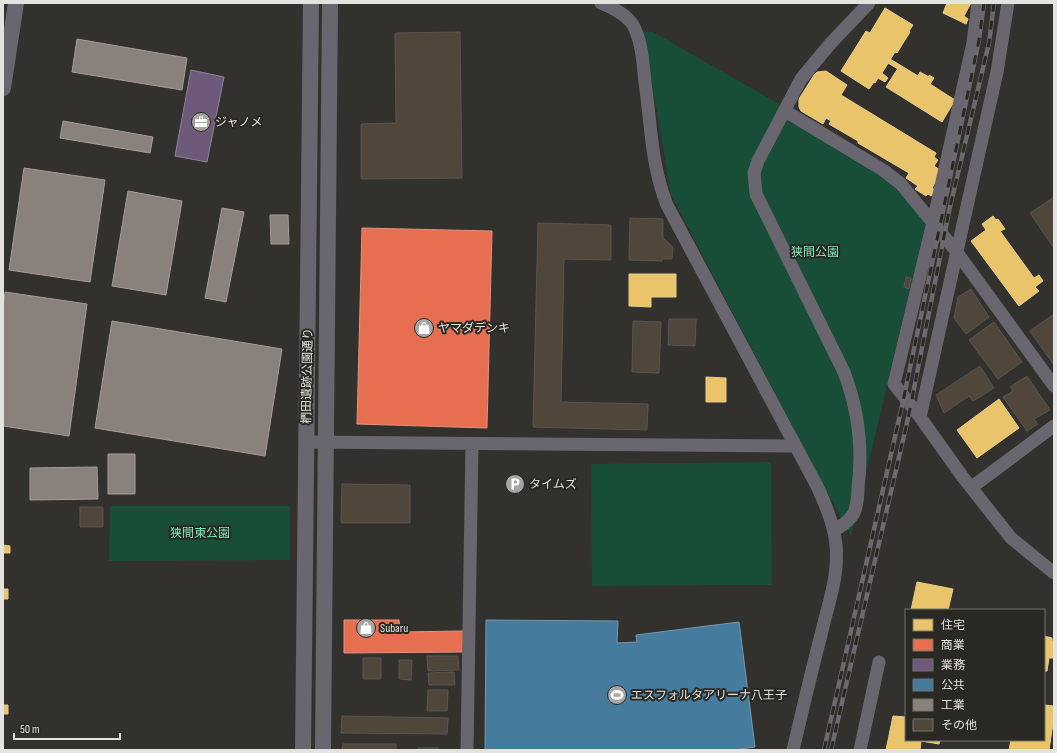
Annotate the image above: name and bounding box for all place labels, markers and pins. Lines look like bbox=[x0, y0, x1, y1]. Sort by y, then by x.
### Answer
office icon: ジャノメ bbox=[190, 111, 212, 133]
place label: ジャノメ bbox=[215, 115, 262, 130]
shop icon: ヤマダデンキ bbox=[413, 317, 435, 339]
place label: ヤマダデンキ bbox=[438, 321, 510, 336]
parking icon: タイムズ bbox=[504, 473, 526, 495]
place label: タイムズ bbox=[529, 477, 577, 492]
shop icon: Subaru bbox=[355, 617, 377, 639]
place label: Subaru bbox=[380, 621, 408, 636]
sports icon: エスフォルタアリーナ八王子 bbox=[606, 684, 628, 706]
place label: エスフォルタアリーナ八王子 bbox=[631, 688, 787, 703]

